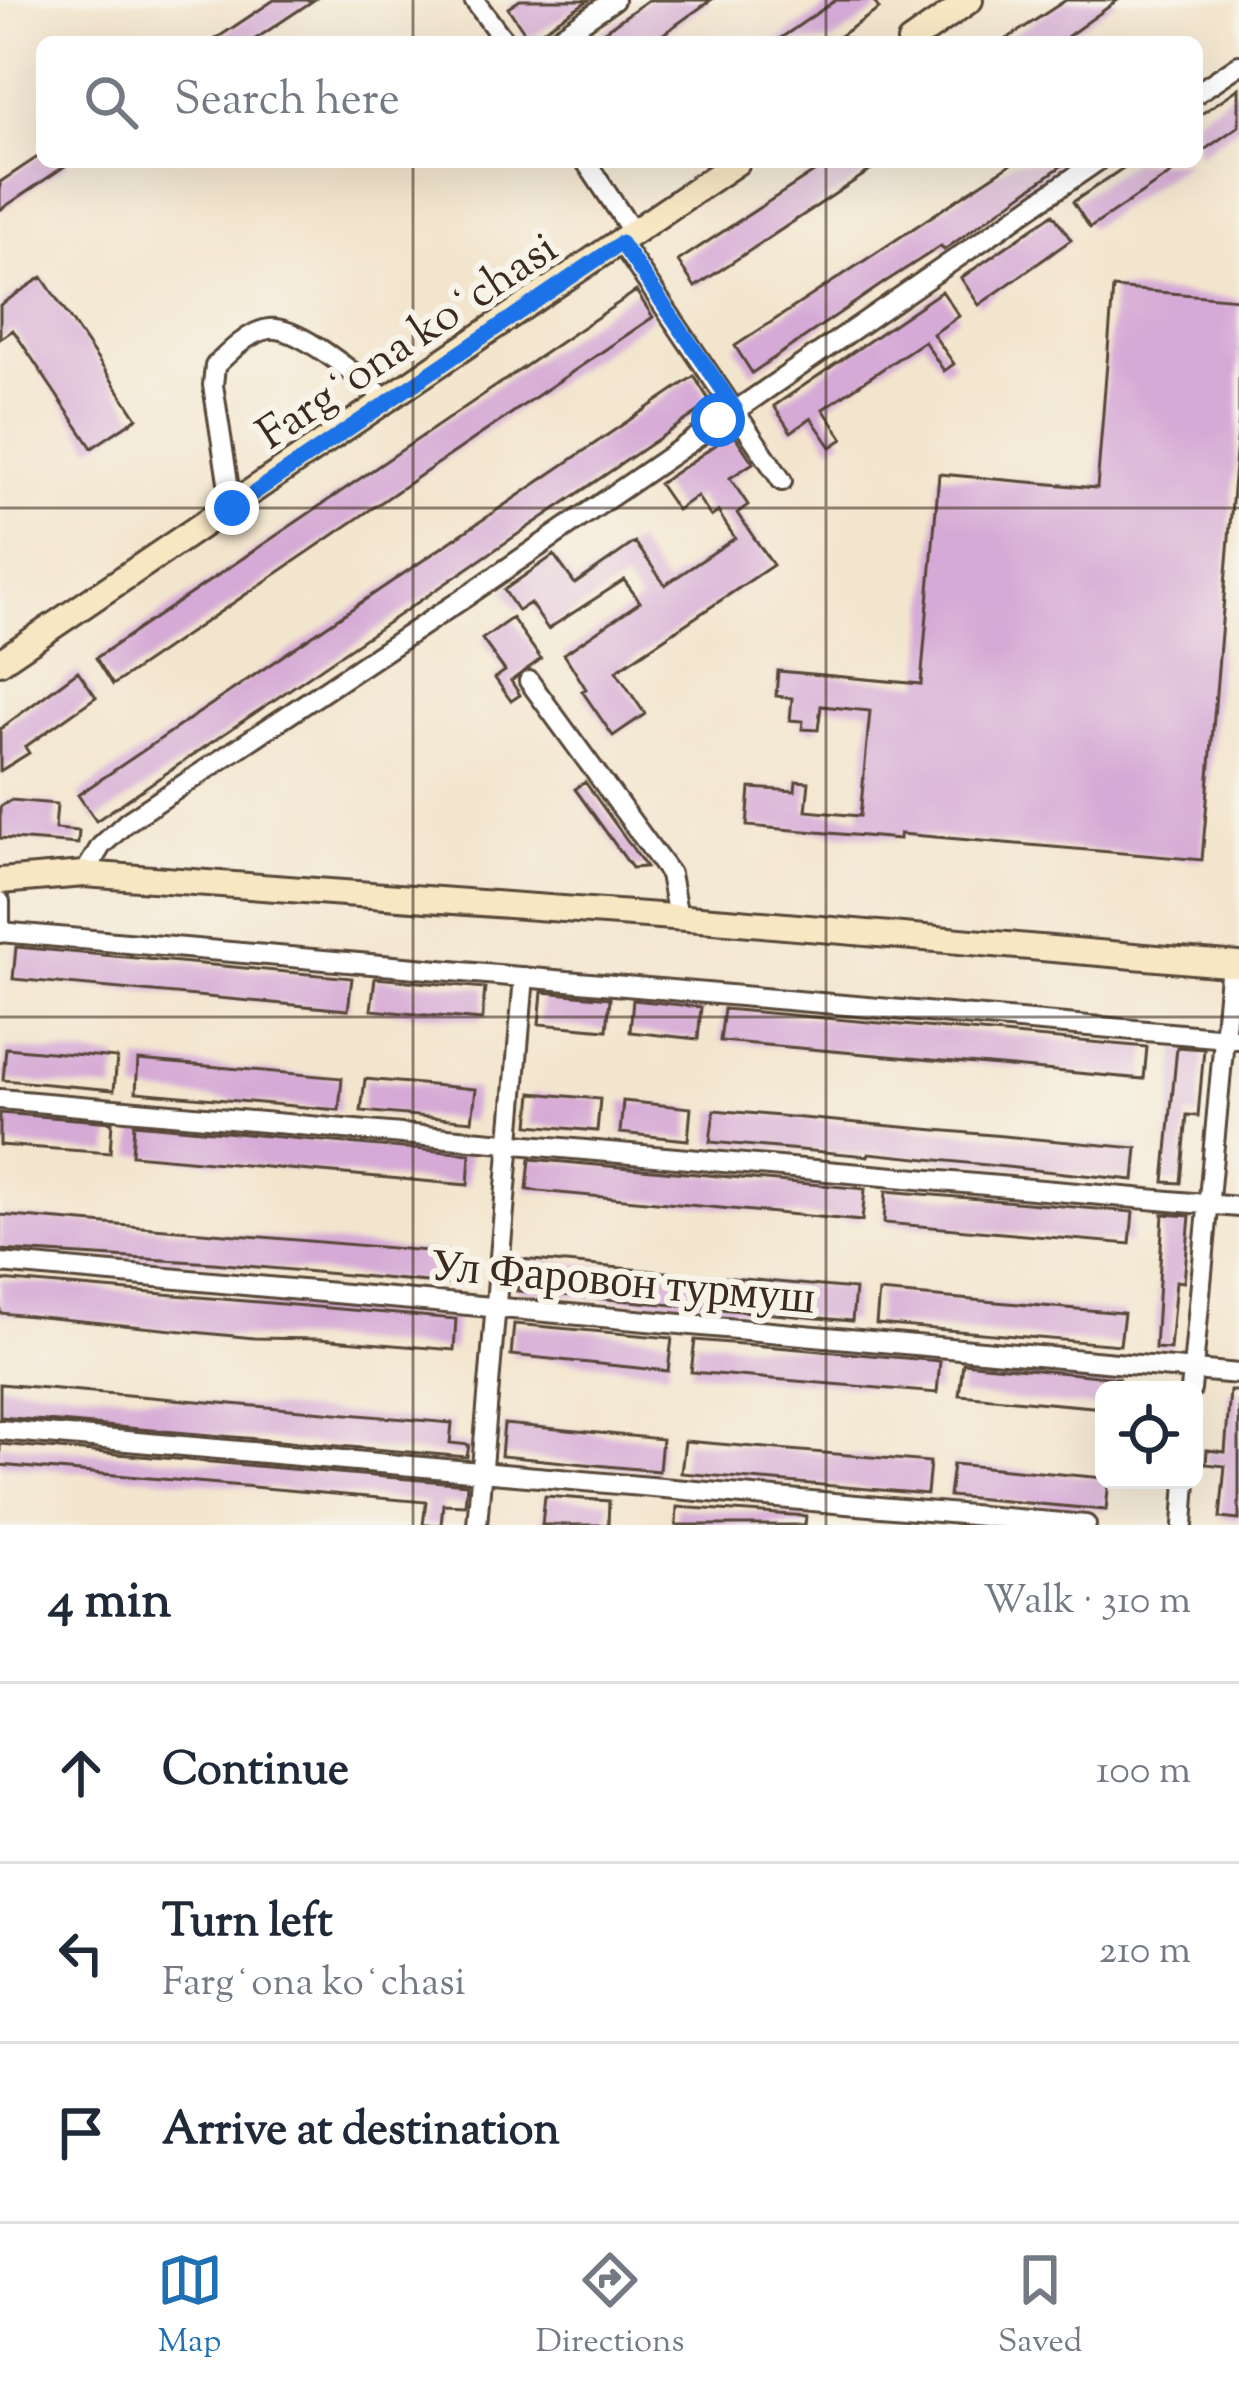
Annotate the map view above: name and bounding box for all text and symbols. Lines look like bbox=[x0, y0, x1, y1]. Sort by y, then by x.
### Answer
search box bbox=[36, 36, 1203, 168]
icon: search bbox=[78, 69, 144, 135]
text: Search here bbox=[174, 70, 400, 135]
street label: Fargʻona koʻchasi bbox=[246, 219, 572, 468]
route start bbox=[691, 393, 745, 447]
route end bbox=[205, 481, 259, 535]
street label: Ул Фаровон турмуш bbox=[428, 1236, 817, 1335]
map controls bbox=[1095, 1381, 1203, 1489]
button: locate bbox=[1095, 1381, 1203, 1489]
text: 4 min bbox=[48, 1567, 171, 1640]
text: Walk · 310 m bbox=[983, 1575, 1191, 1631]
icon: ahead bbox=[48, 1740, 114, 1806]
text: Continue bbox=[162, 1740, 349, 1805]
text: 100 m bbox=[1096, 1745, 1191, 1801]
text: Turn left bbox=[162, 1892, 333, 1957]
icon: left bbox=[48, 1920, 114, 1986]
text: 210 m bbox=[1099, 1925, 1191, 1981]
text: Fargʻona koʻchasi bbox=[162, 1957, 466, 2013]
icon: arrive bbox=[48, 2100, 114, 2166]
text: Arrive at destination bbox=[162, 2100, 560, 2165]
tab: Map bbox=[157, 2247, 223, 2367]
tab: Directions bbox=[536, 2247, 685, 2367]
tab: Saved bbox=[998, 2247, 1082, 2367]

